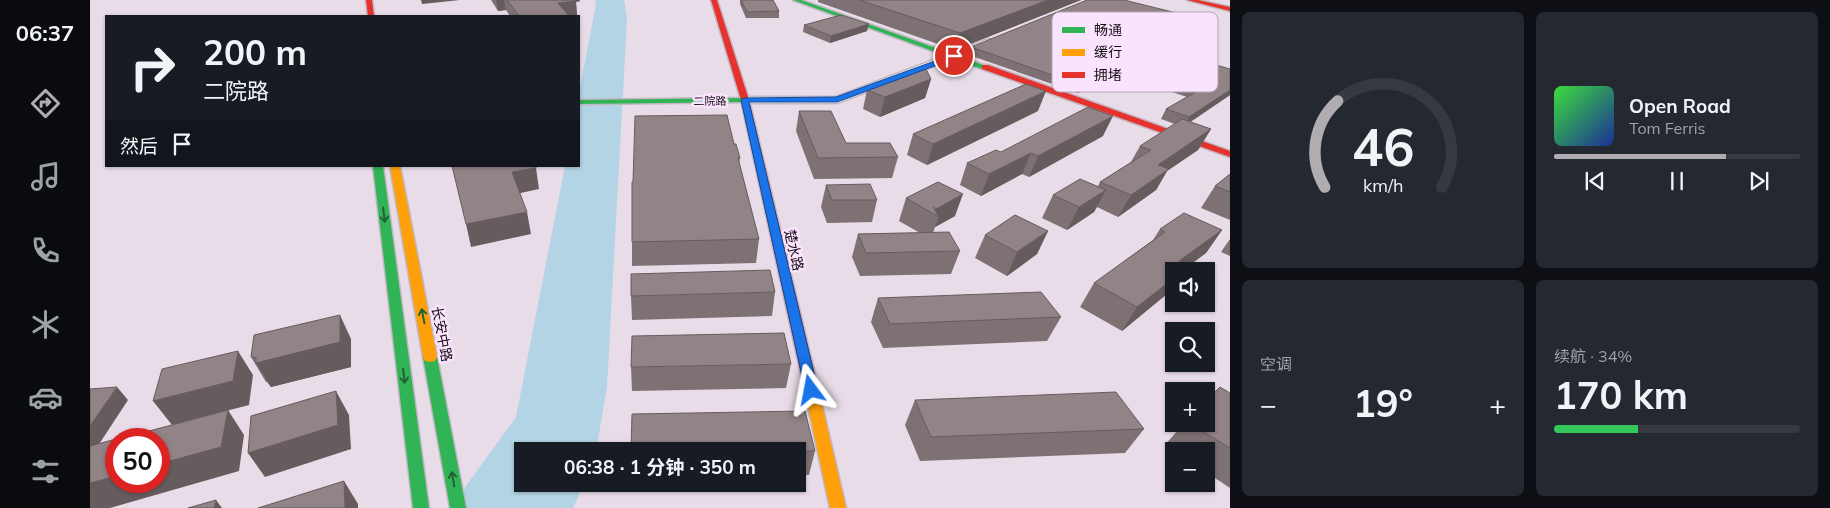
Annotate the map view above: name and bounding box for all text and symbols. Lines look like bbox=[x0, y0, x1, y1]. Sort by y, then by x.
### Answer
legend bbox=[1052, 12, 1218, 92]
text: 06:37 bbox=[16, 19, 74, 47]
text: 畅通 bbox=[1094, 21, 1122, 39]
text: 200 m bbox=[203, 30, 307, 74]
icon: right bbox=[120, 35, 185, 100]
pin bbox=[933, 35, 975, 77]
icon: arrive bbox=[940, 42, 968, 70]
text: 缓行 bbox=[1094, 43, 1122, 61]
text: 拥堵 bbox=[1094, 66, 1122, 84]
text: 二院路 bbox=[203, 77, 269, 105]
icon: directions bbox=[28, 86, 63, 121]
street label: 二院路 bbox=[693, 94, 727, 108]
text: Open Road bbox=[1629, 94, 1731, 118]
text: 46 bbox=[1352, 114, 1414, 179]
text: Tom Ferris bbox=[1629, 118, 1706, 138]
icon: arrive bbox=[168, 130, 196, 158]
text: 然后 bbox=[120, 134, 158, 158]
icon: music bbox=[28, 159, 63, 194]
icon: previous bbox=[1581, 167, 1609, 195]
icon: pause bbox=[1663, 167, 1691, 195]
icon: next bbox=[1745, 167, 1773, 195]
text: km/h bbox=[1363, 174, 1403, 196]
one-way arrow bbox=[379, 206, 389, 222]
street label: 楚水路 bbox=[781, 228, 807, 272]
icon: phone bbox=[28, 233, 63, 268]
map controls bbox=[1165, 262, 1215, 492]
button: sound bbox=[1165, 262, 1215, 312]
street label: 长安中路 bbox=[428, 305, 456, 363]
icon: climate bbox=[28, 307, 63, 342]
one-way arrow bbox=[418, 308, 427, 324]
button: search bbox=[1165, 322, 1215, 372]
text: 续航 · 34% bbox=[1554, 346, 1632, 366]
text: 空调 bbox=[1260, 354, 1292, 374]
position arrow bbox=[784, 363, 836, 415]
one-way arrow bbox=[400, 367, 410, 383]
text: 170 km bbox=[1554, 371, 1688, 419]
text: 19° bbox=[1353, 379, 1413, 427]
icon: car bbox=[28, 380, 63, 415]
button: + bbox=[1165, 382, 1215, 432]
text: − bbox=[1260, 387, 1277, 422]
text: + bbox=[1489, 387, 1506, 422]
speed limit sign: 50 bbox=[105, 428, 170, 493]
button: − bbox=[1165, 442, 1215, 492]
icon: filters bbox=[28, 454, 63, 489]
text: 06:38 · 1 分钟 · 350 m bbox=[564, 455, 756, 479]
one-way arrow bbox=[448, 471, 458, 487]

